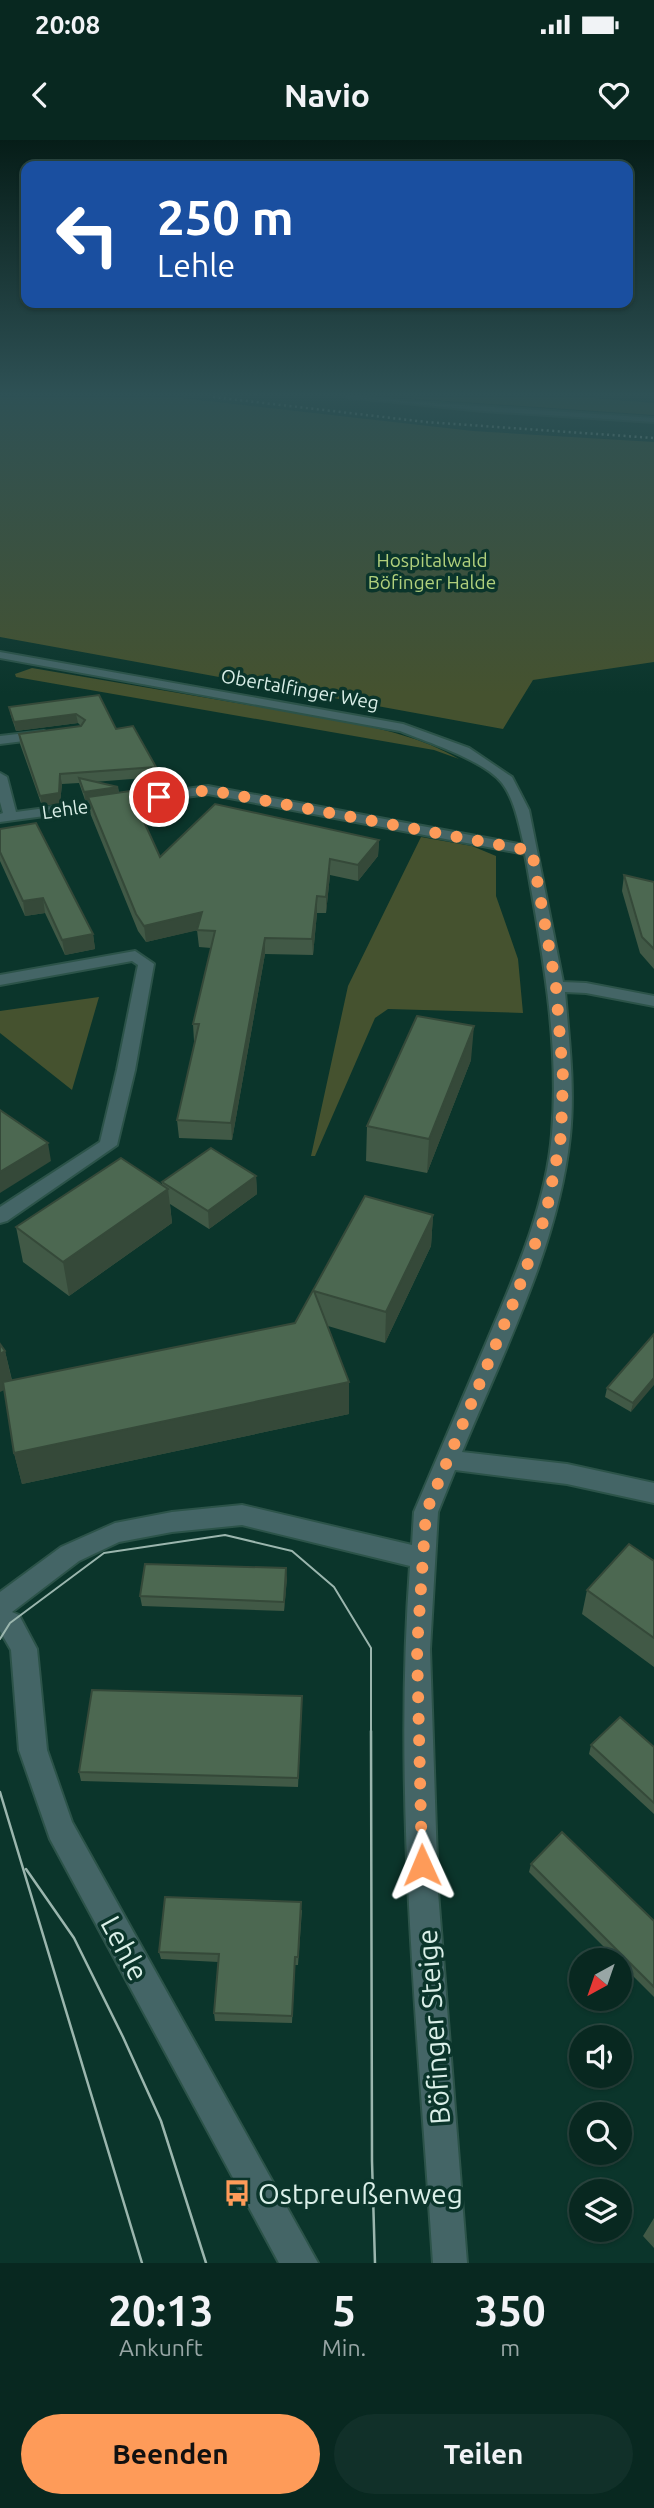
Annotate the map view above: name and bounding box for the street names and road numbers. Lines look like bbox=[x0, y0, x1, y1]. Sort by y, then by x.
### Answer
street label: Obertalfinger Weg bbox=[219, 664, 381, 714]
street label: Lehle bbox=[40, 795, 90, 823]
street label: Lehle bbox=[95, 1910, 155, 1986]
street label: Böfinger Steige bbox=[411, 1928, 455, 2126]

